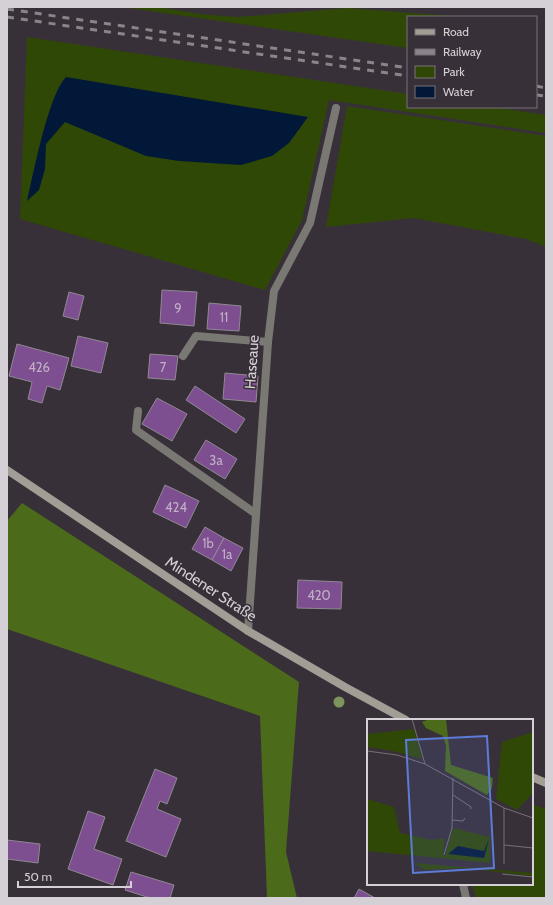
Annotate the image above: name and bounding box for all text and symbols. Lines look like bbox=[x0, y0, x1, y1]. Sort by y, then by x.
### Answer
legend bbox=[407, 16, 537, 108]
text: Road bbox=[443, 24, 469, 39]
text: Railway bbox=[443, 44, 481, 59]
text: Park bbox=[443, 64, 465, 79]
text: Water bbox=[443, 84, 474, 99]
house number: 9 bbox=[174, 300, 182, 316]
house number: 11 bbox=[220, 309, 228, 325]
street label: Haseaue bbox=[241, 334, 263, 390]
house number: 426 bbox=[28, 359, 50, 375]
house number: 7 bbox=[160, 359, 167, 375]
house number: 3a bbox=[209, 452, 223, 468]
house number: 424 bbox=[165, 499, 187, 515]
house number: 1b bbox=[202, 535, 214, 551]
house number: 1a bbox=[222, 546, 233, 562]
street label: Mindener Straße bbox=[162, 553, 260, 625]
house number: 420 bbox=[307, 587, 331, 603]
inset map bbox=[367, 719, 533, 885]
scale bar bbox=[18, 863, 131, 889]
text: 50 m bbox=[24, 869, 52, 884]

